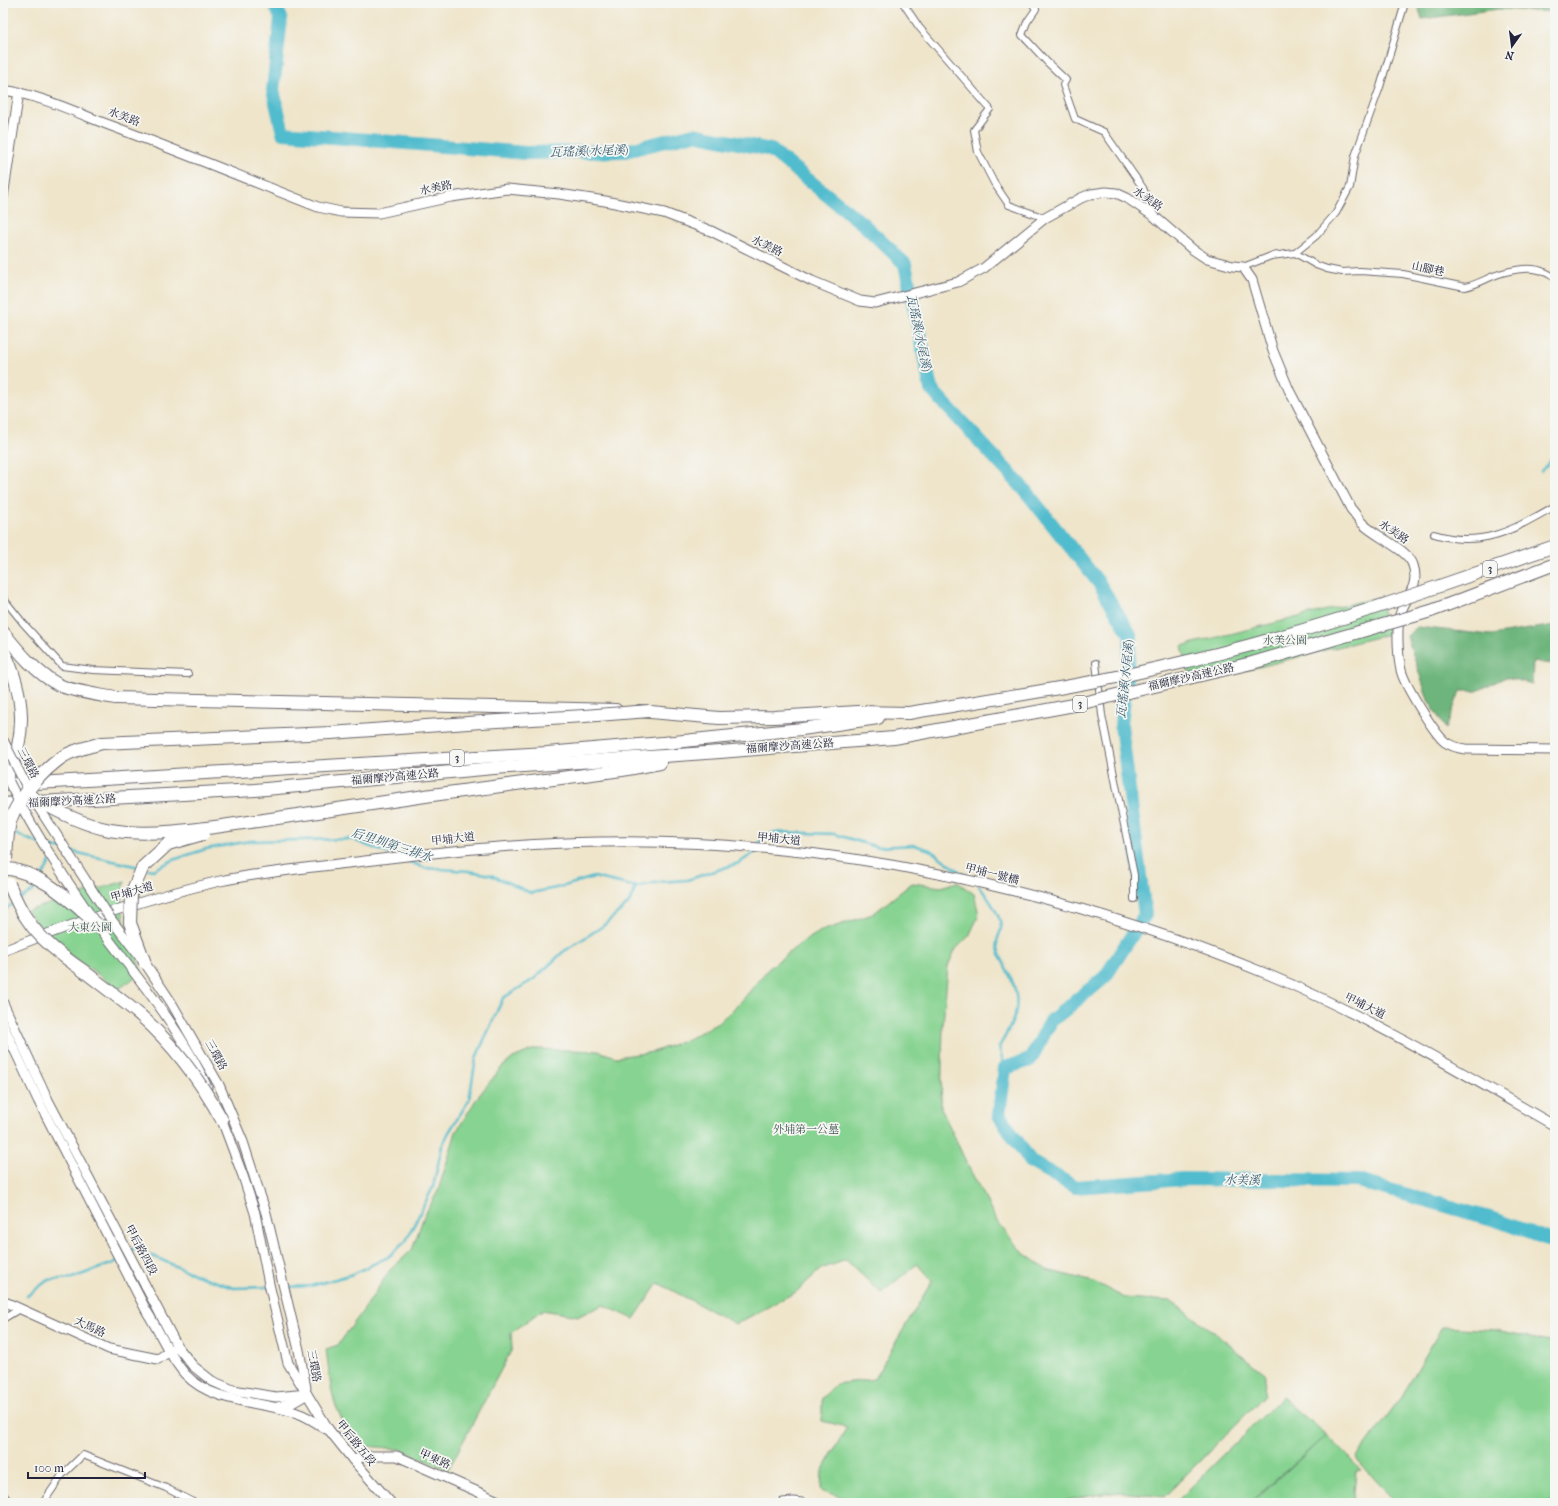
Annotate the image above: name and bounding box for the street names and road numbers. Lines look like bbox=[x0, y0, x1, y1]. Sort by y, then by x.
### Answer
street label: 水美路 bbox=[106, 105, 142, 129]
street label: 水美路 bbox=[419, 178, 453, 198]
street label: 水美路 bbox=[1131, 184, 1165, 214]
street label: 水美路 bbox=[749, 233, 785, 259]
street label: 山腳巷 bbox=[1411, 259, 1445, 279]
street label: 水美路 bbox=[1377, 517, 1411, 547]
road number: 3 bbox=[1483, 561, 1497, 577]
street label: 福爾摩沙高速公路 bbox=[1147, 661, 1235, 693]
road number: 3 bbox=[1073, 696, 1087, 712]
street label: 福爾摩沙高速公路 bbox=[746, 736, 834, 756]
street label: 三環路 bbox=[15, 745, 41, 781]
road number: 3 bbox=[450, 750, 464, 766]
street label: 福爾摩沙高速公路 bbox=[351, 767, 439, 787]
street label: 福爾摩沙高速公路 bbox=[28, 792, 116, 810]
street label: 甲埔大道 bbox=[430, 830, 476, 848]
street label: 甲埔大道 bbox=[756, 830, 802, 848]
street label: 甲埔一號橋 bbox=[964, 861, 1020, 887]
street label: 甲埔大道 bbox=[109, 880, 155, 904]
street label: 甲埔大道 bbox=[1342, 991, 1388, 1021]
street label: 三環路 bbox=[202, 1037, 230, 1073]
street label: 甲后路四段 bbox=[122, 1223, 160, 1277]
street label: 大馬路 bbox=[72, 1314, 108, 1340]
street label: 三環路 bbox=[304, 1349, 324, 1383]
street label: 甲后路五段 bbox=[334, 1418, 378, 1468]
street label: 甲東路 bbox=[417, 1446, 453, 1472]

